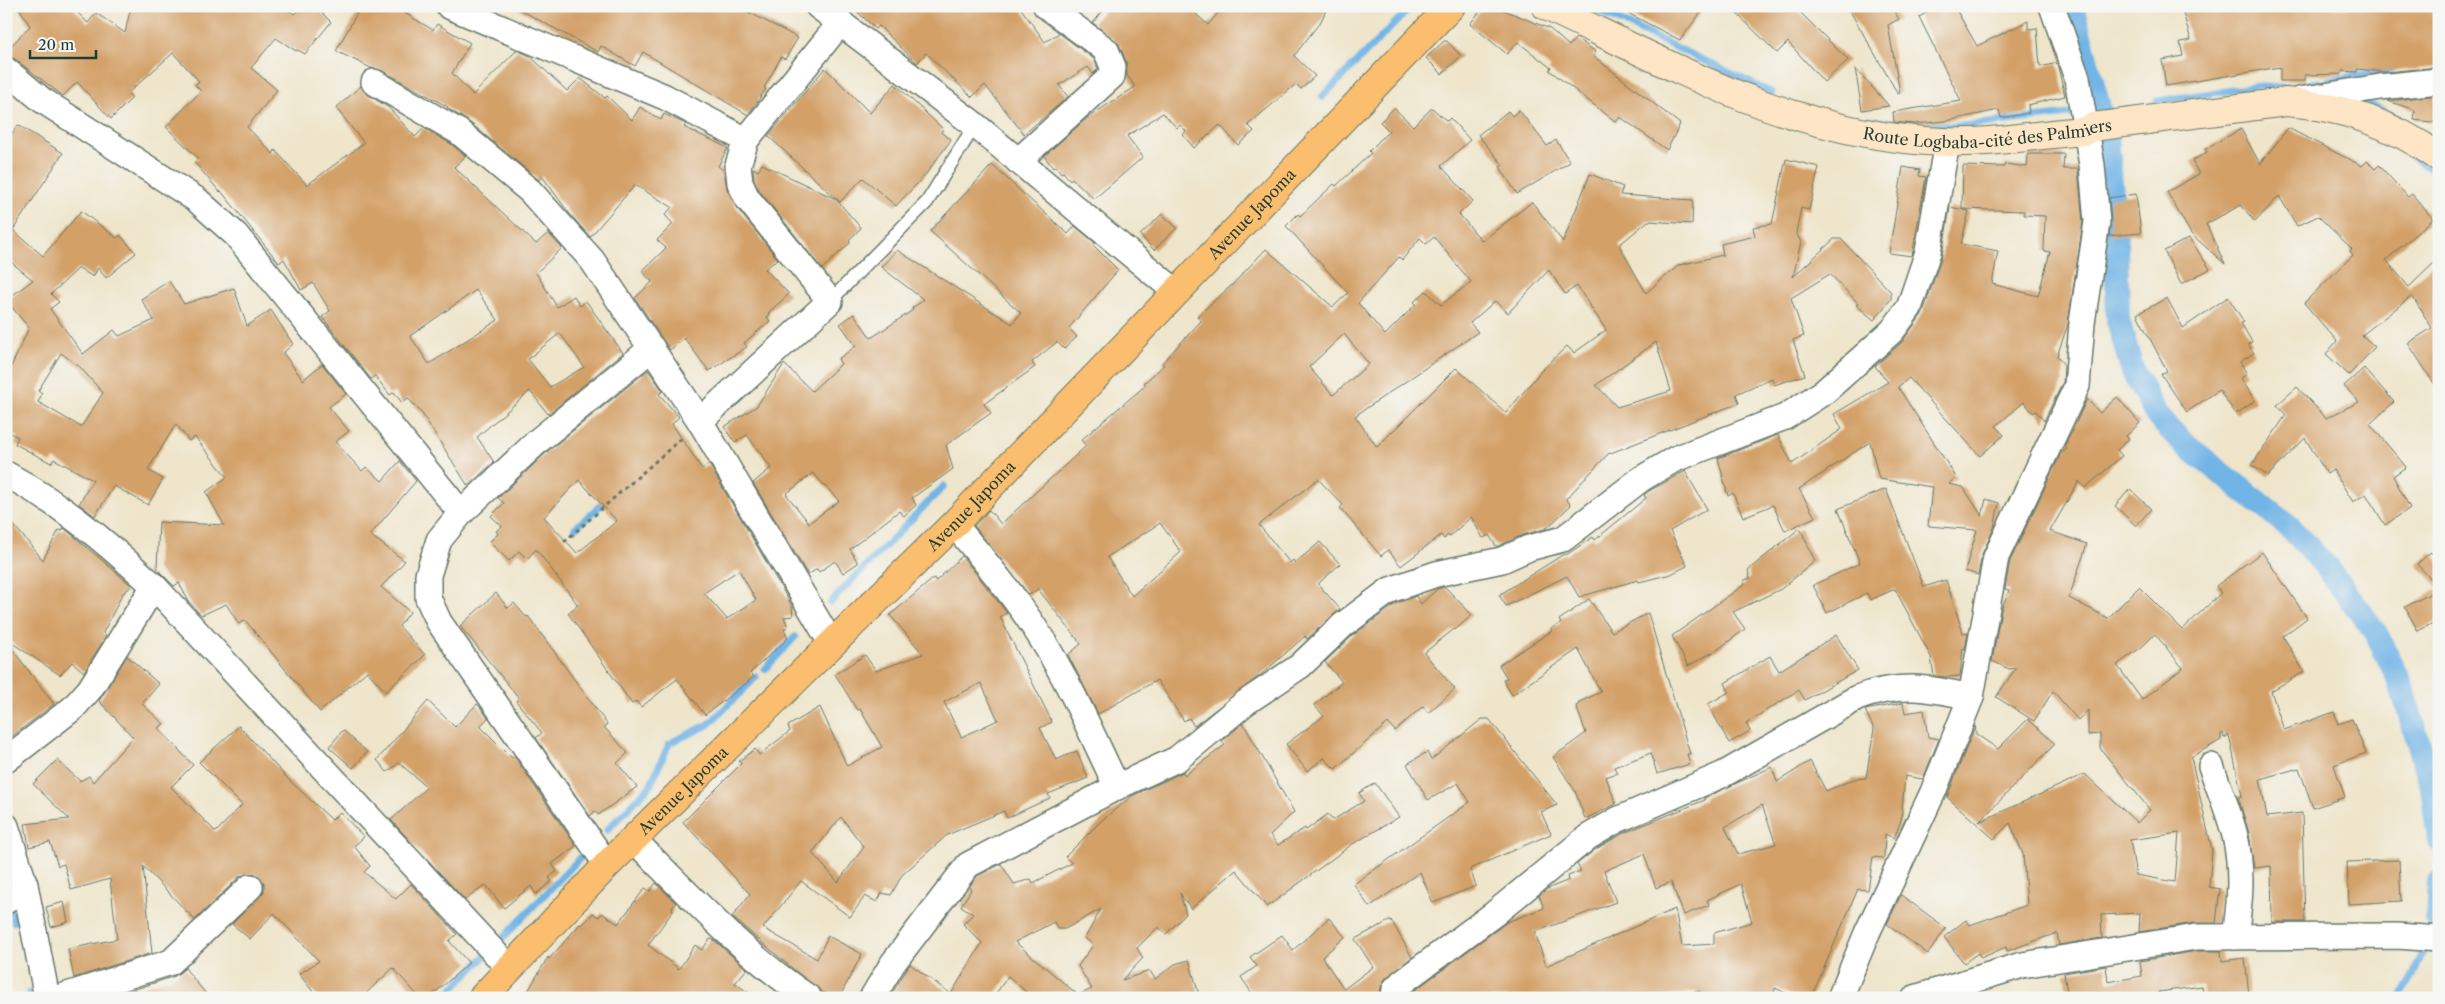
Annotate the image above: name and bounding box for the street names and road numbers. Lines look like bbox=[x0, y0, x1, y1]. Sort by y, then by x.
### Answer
street label: Route Logbaba-cité des Palmiers bbox=[1862, 115, 2113, 152]
street label: Avenue Japoma bbox=[1203, 164, 1300, 264]
street label: Avenue Japoma bbox=[922, 456, 1020, 556]
street label: Avenue Japoma bbox=[633, 741, 732, 840]

